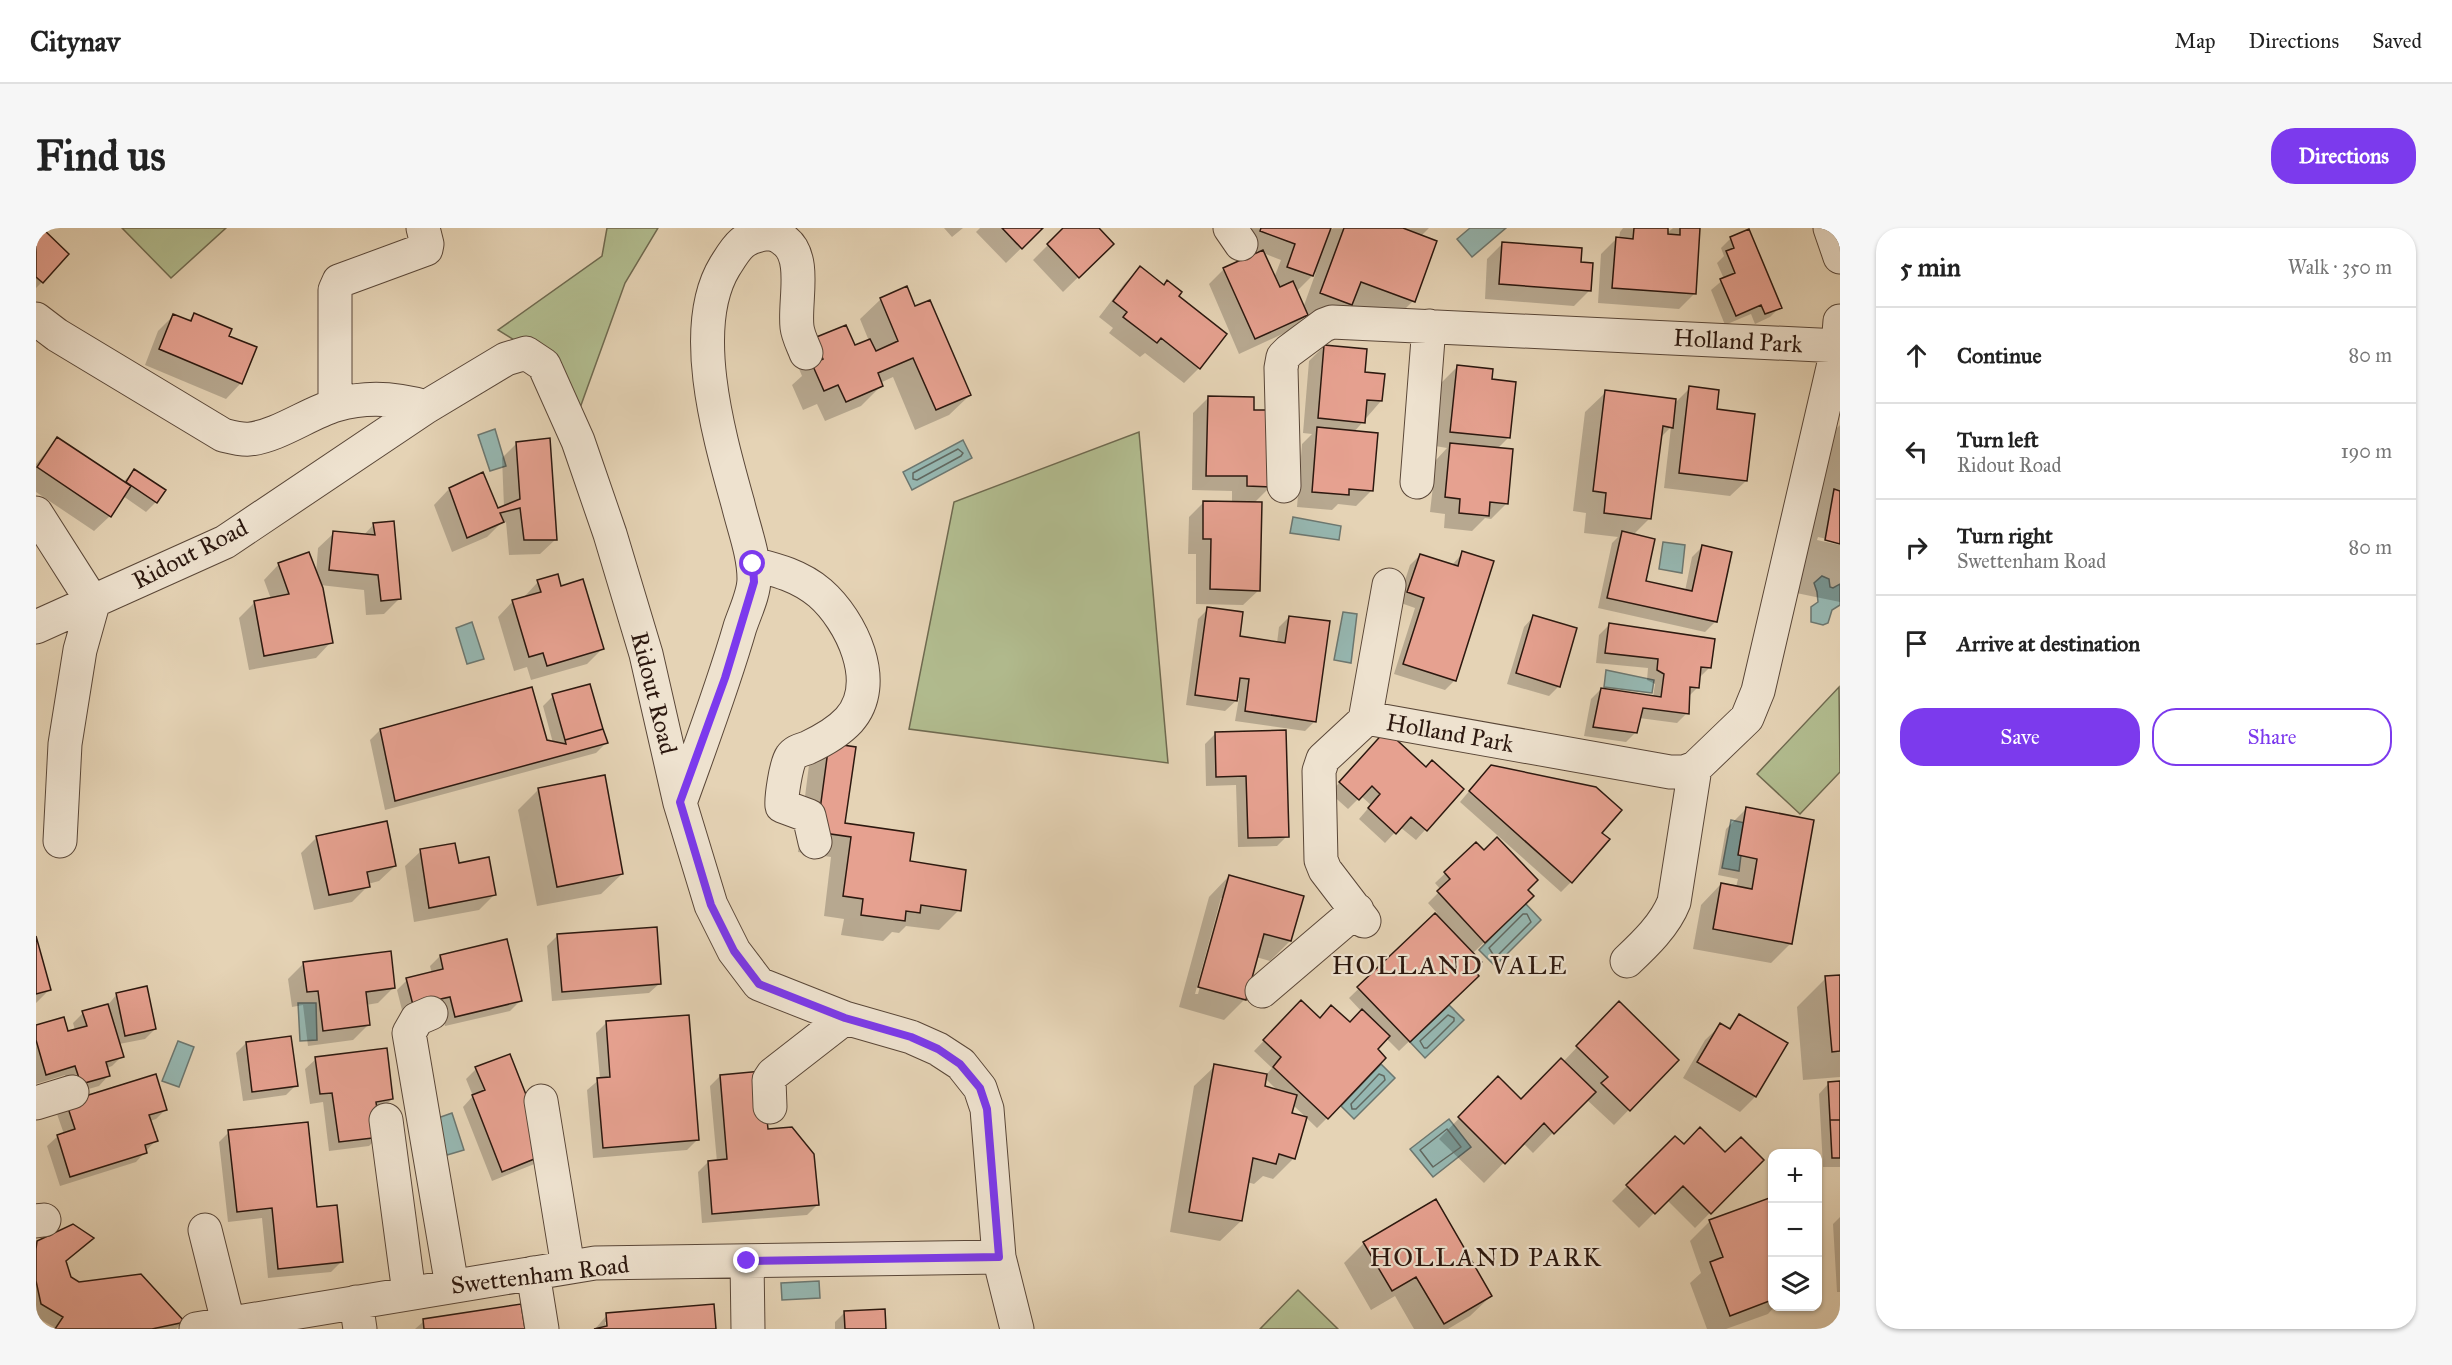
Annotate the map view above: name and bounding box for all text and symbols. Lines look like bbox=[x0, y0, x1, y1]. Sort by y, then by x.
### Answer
text: Citynav bbox=[30, 24, 120, 59]
text: Map bbox=[2175, 28, 2216, 54]
text: Directions bbox=[2249, 28, 2339, 54]
text: Saved bbox=[2372, 28, 2422, 54]
button: Directions bbox=[2271, 128, 2416, 184]
text: Find us bbox=[36, 130, 166, 182]
text: 5 min bbox=[1900, 251, 1961, 283]
text: Walk · 350 m bbox=[2288, 255, 2392, 279]
street label: Holland Park bbox=[1673, 323, 1804, 359]
icon: ahead bbox=[1900, 339, 1933, 372]
text: Continue bbox=[1957, 342, 2042, 369]
text: 80 m bbox=[2349, 343, 2392, 367]
text: Turn left bbox=[1957, 426, 2039, 453]
icon: left bbox=[1900, 435, 1933, 468]
text: 190 m bbox=[2341, 439, 2392, 463]
text: Ridout Road bbox=[1957, 453, 2061, 477]
street label: Ridout Road bbox=[127, 512, 253, 596]
text: Turn right bbox=[1957, 522, 2053, 549]
icon: right bbox=[1900, 531, 1933, 564]
text: 80 m bbox=[2349, 535, 2392, 559]
text: Swettenham Road bbox=[1957, 549, 2106, 573]
route start bbox=[739, 550, 765, 576]
icon: arrive bbox=[1900, 627, 1933, 660]
street label: Ridout Road bbox=[624, 629, 684, 757]
text: Arrive at destination bbox=[1957, 630, 2140, 657]
street label: Holland Park bbox=[1384, 707, 1517, 759]
button: Save bbox=[1900, 708, 2140, 766]
button: Share bbox=[2152, 708, 2392, 766]
district label: HOLLAND VALE bbox=[1332, 949, 1568, 981]
map controls bbox=[1768, 1149, 1822, 1311]
button: + bbox=[1768, 1149, 1822, 1203]
button: − bbox=[1768, 1203, 1822, 1257]
district label: HOLLAND PARK bbox=[1369, 1241, 1603, 1273]
route end bbox=[733, 1247, 759, 1273]
street label: Swettenham Road bbox=[449, 1249, 631, 1301]
button: layers bbox=[1768, 1257, 1822, 1311]

